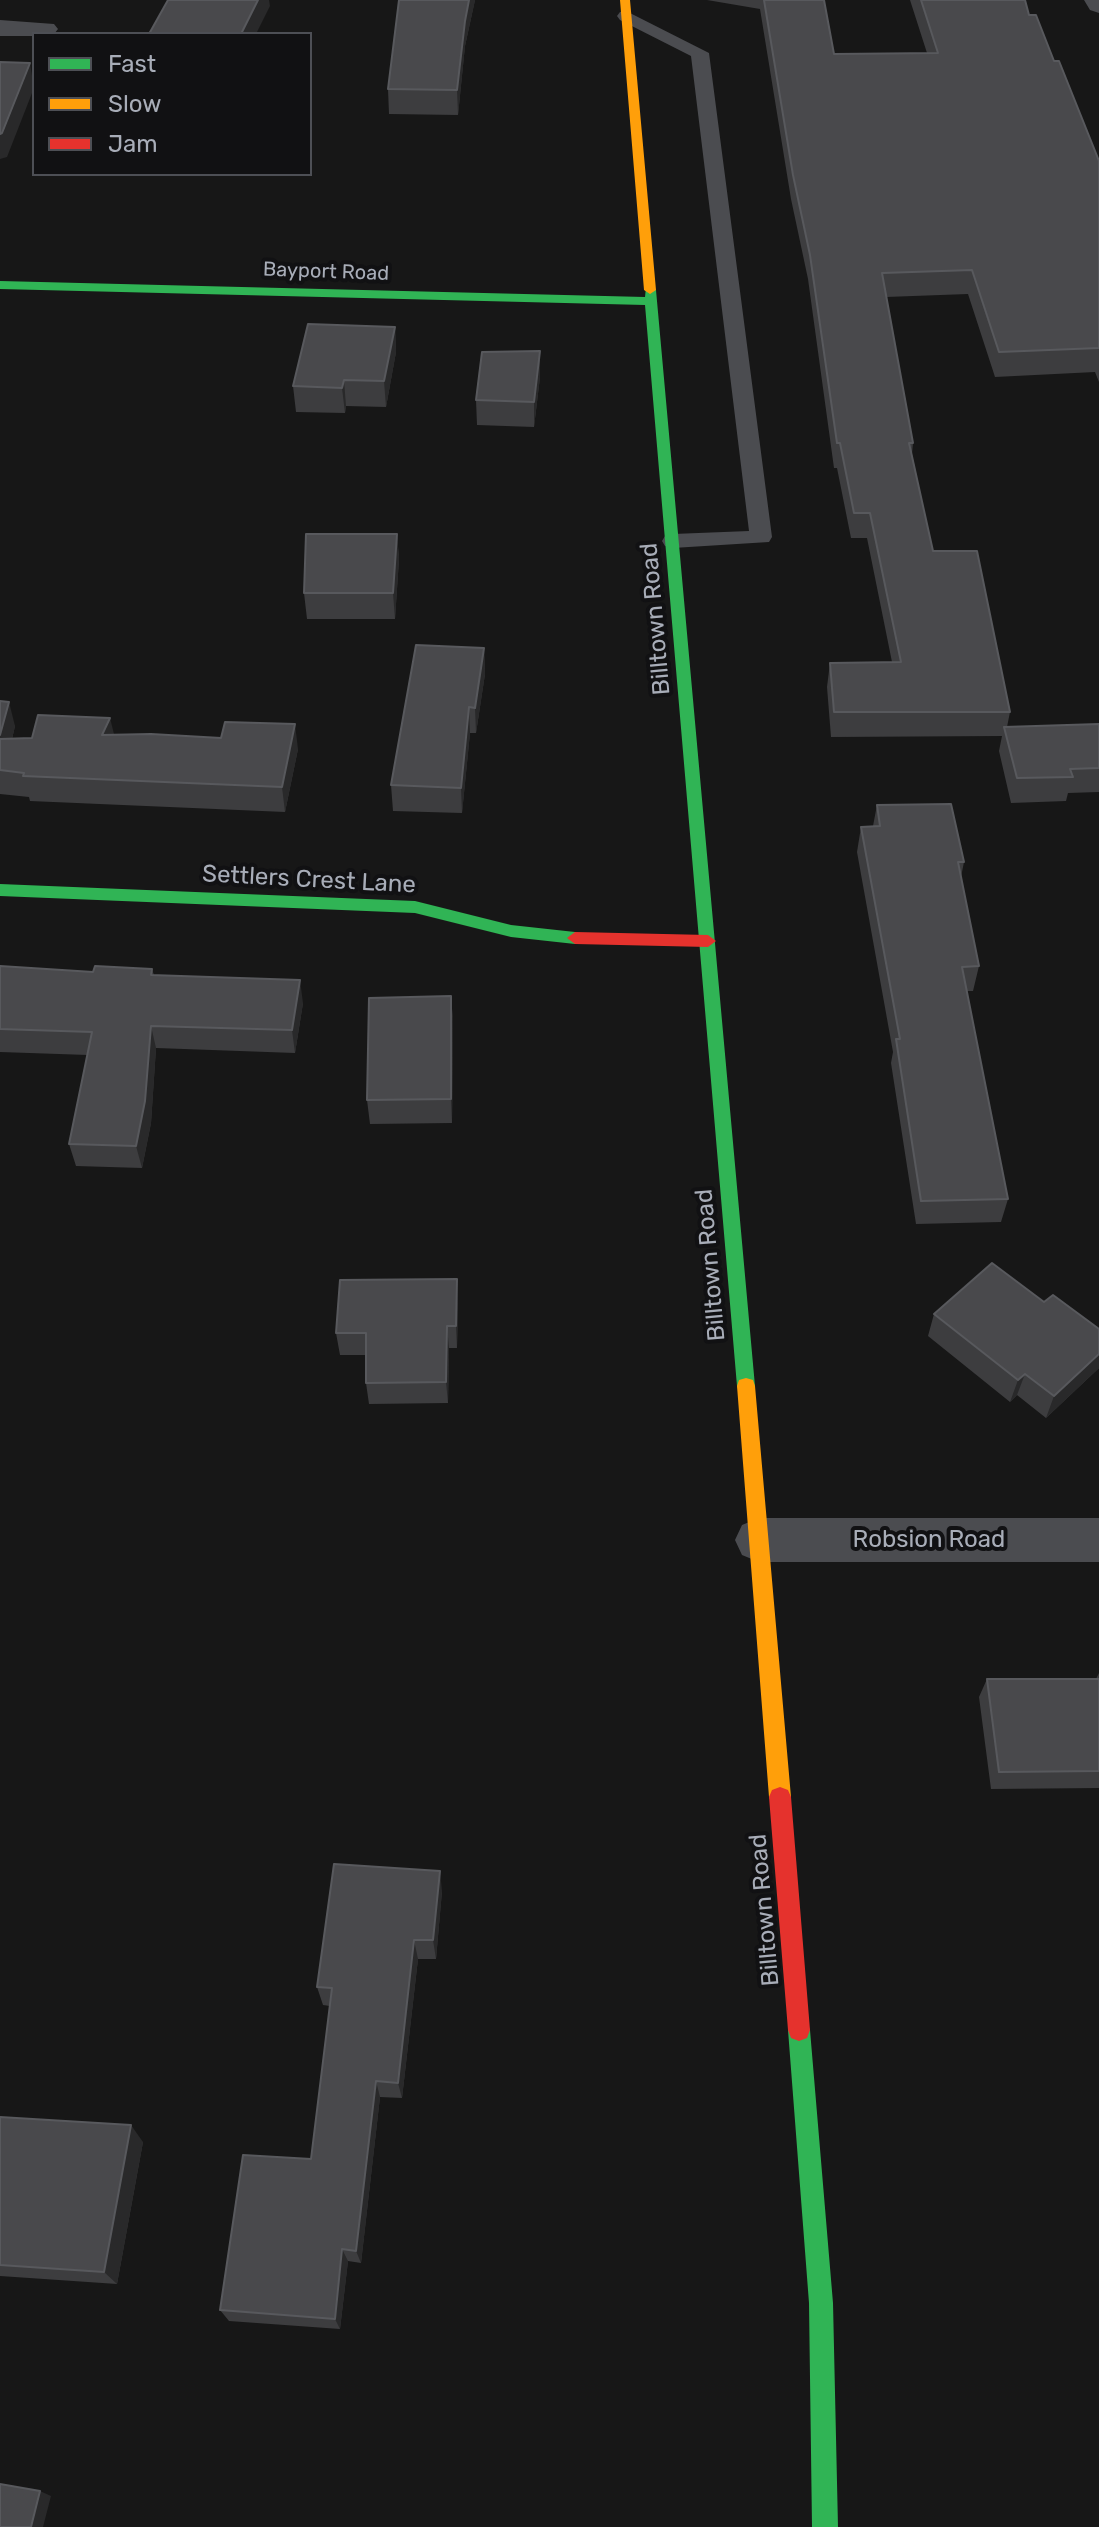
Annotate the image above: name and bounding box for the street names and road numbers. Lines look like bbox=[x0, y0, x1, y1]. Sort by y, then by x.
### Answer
street label: Bayport Road bbox=[262, 258, 390, 286]
street label: Billtown Road bbox=[635, 542, 677, 696]
street label: Settlers Crest Lane bbox=[201, 860, 417, 900]
street label: Billtown Road bbox=[690, 1188, 732, 1342]
street label: Robsion Road bbox=[853, 1526, 1005, 1554]
street label: Billtown Road bbox=[744, 1833, 786, 1987]

